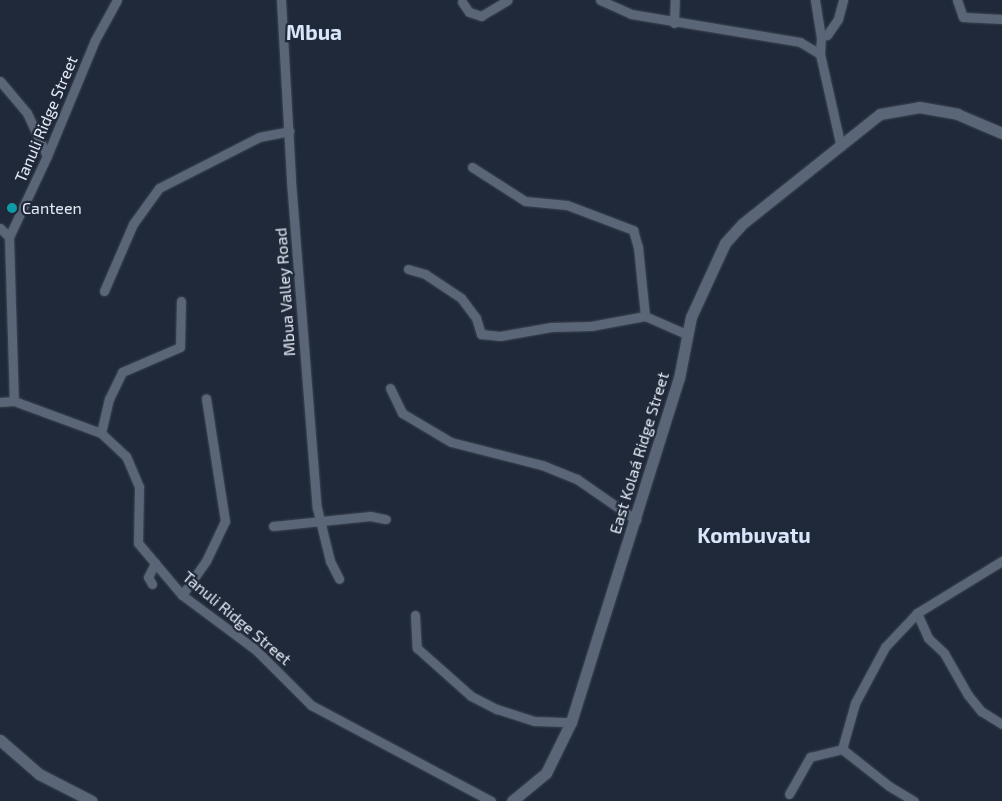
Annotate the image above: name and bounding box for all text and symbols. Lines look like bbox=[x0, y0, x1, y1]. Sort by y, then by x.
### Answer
district label: Mbua bbox=[286, 19, 342, 45]
street label: Tanuli Ridge Street bbox=[11, 53, 81, 185]
place label: Canteen bbox=[22, 198, 82, 218]
marker: Canteen bbox=[6, 202, 18, 214]
street label: Mbua Valley Road bbox=[271, 227, 299, 357]
street label: East Kolaá Ridge Street bbox=[605, 370, 673, 536]
district label: Kombuvatu bbox=[697, 522, 811, 548]
street label: Tanuli Ridge Street bbox=[179, 567, 295, 669]

